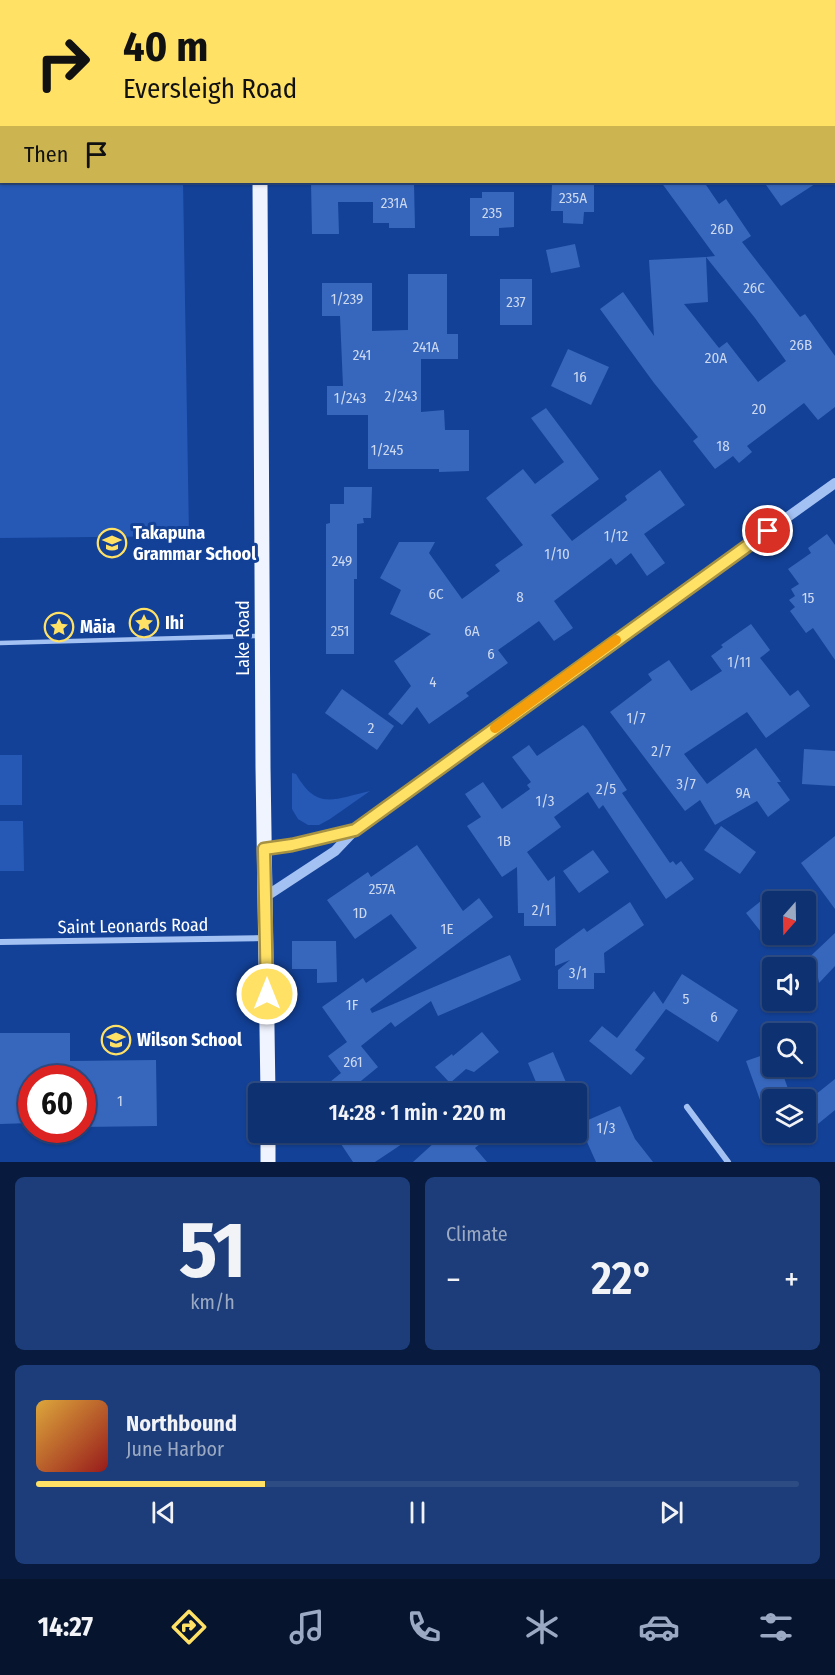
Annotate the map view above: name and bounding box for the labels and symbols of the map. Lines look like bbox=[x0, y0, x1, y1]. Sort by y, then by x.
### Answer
house number: 235A bbox=[559, 189, 587, 207]
house number: 231A bbox=[381, 194, 407, 212]
house number: 235 bbox=[482, 204, 502, 222]
house number: 26D bbox=[711, 220, 733, 238]
house number: 26C bbox=[743, 279, 765, 297]
house number: 1/239 bbox=[331, 290, 363, 308]
house number: 237 bbox=[506, 293, 526, 311]
house number: 26B bbox=[790, 336, 812, 354]
house number: 241A bbox=[413, 338, 439, 356]
house number: 241 bbox=[353, 346, 371, 364]
house number: 20A bbox=[705, 349, 727, 367]
house number: 16 bbox=[573, 368, 587, 386]
house number: 2/243 bbox=[384, 387, 418, 405]
house number: 1/243 bbox=[334, 389, 366, 407]
house number: 20 bbox=[752, 400, 766, 418]
house number: 18 bbox=[716, 437, 730, 455]
house number: 1/245 bbox=[371, 441, 403, 459]
pin bbox=[742, 505, 793, 556]
place label: Takapuna Grammar School bbox=[133, 522, 256, 565]
school or university icon: Takapuna Grammar School bbox=[96, 527, 128, 559]
house number: 1/12 bbox=[604, 527, 629, 545]
house number: 1/10 bbox=[544, 545, 570, 563]
house number: 249 bbox=[332, 552, 352, 570]
house number: 6C bbox=[428, 585, 444, 603]
house number: 8 bbox=[516, 588, 524, 606]
house number: 15 bbox=[802, 589, 814, 607]
street label: Lake Road bbox=[232, 600, 254, 676]
place icon: Ihi bbox=[128, 607, 160, 639]
place icon: Māia bbox=[43, 611, 75, 643]
place label: Ihi bbox=[165, 612, 184, 634]
place label: Māia bbox=[80, 616, 116, 638]
house number: 251 bbox=[331, 622, 349, 640]
house number: 6A bbox=[464, 622, 480, 640]
house number: 6 bbox=[487, 645, 495, 663]
house number: 1/11 bbox=[727, 653, 751, 671]
house number: 4 bbox=[429, 673, 437, 691]
house number: 1/7 bbox=[627, 709, 645, 727]
house number: 2 bbox=[368, 719, 375, 737]
house number: 2/7 bbox=[651, 742, 671, 760]
house number: 3/7 bbox=[676, 775, 696, 793]
house number: 2/5 bbox=[596, 780, 616, 798]
house number: 9A bbox=[735, 784, 751, 802]
house number: 1/3 bbox=[535, 792, 555, 810]
house number: 1B bbox=[497, 832, 511, 850]
house number: 257A bbox=[369, 880, 395, 898]
north arrow bbox=[762, 891, 816, 945]
house number: 2/1 bbox=[532, 901, 550, 919]
house number: 1D bbox=[353, 904, 367, 922]
street label: Saint Leonards Road bbox=[57, 914, 209, 938]
house number: 1E bbox=[441, 920, 453, 938]
position arrow bbox=[235, 962, 299, 1026]
house number: 3/1 bbox=[569, 964, 587, 982]
house number: 5 bbox=[683, 990, 690, 1008]
house number: 1F bbox=[346, 996, 359, 1014]
house number: 6 bbox=[710, 1008, 718, 1026]
school or university icon: Wilson School bbox=[100, 1024, 132, 1056]
place label: Wilson School bbox=[137, 1029, 242, 1051]
house number: 261 bbox=[343, 1053, 363, 1071]
speed limit sign: 60 bbox=[18, 1065, 96, 1143]
house number: 1 bbox=[117, 1092, 123, 1110]
house number: 1/3 bbox=[596, 1119, 616, 1137]

